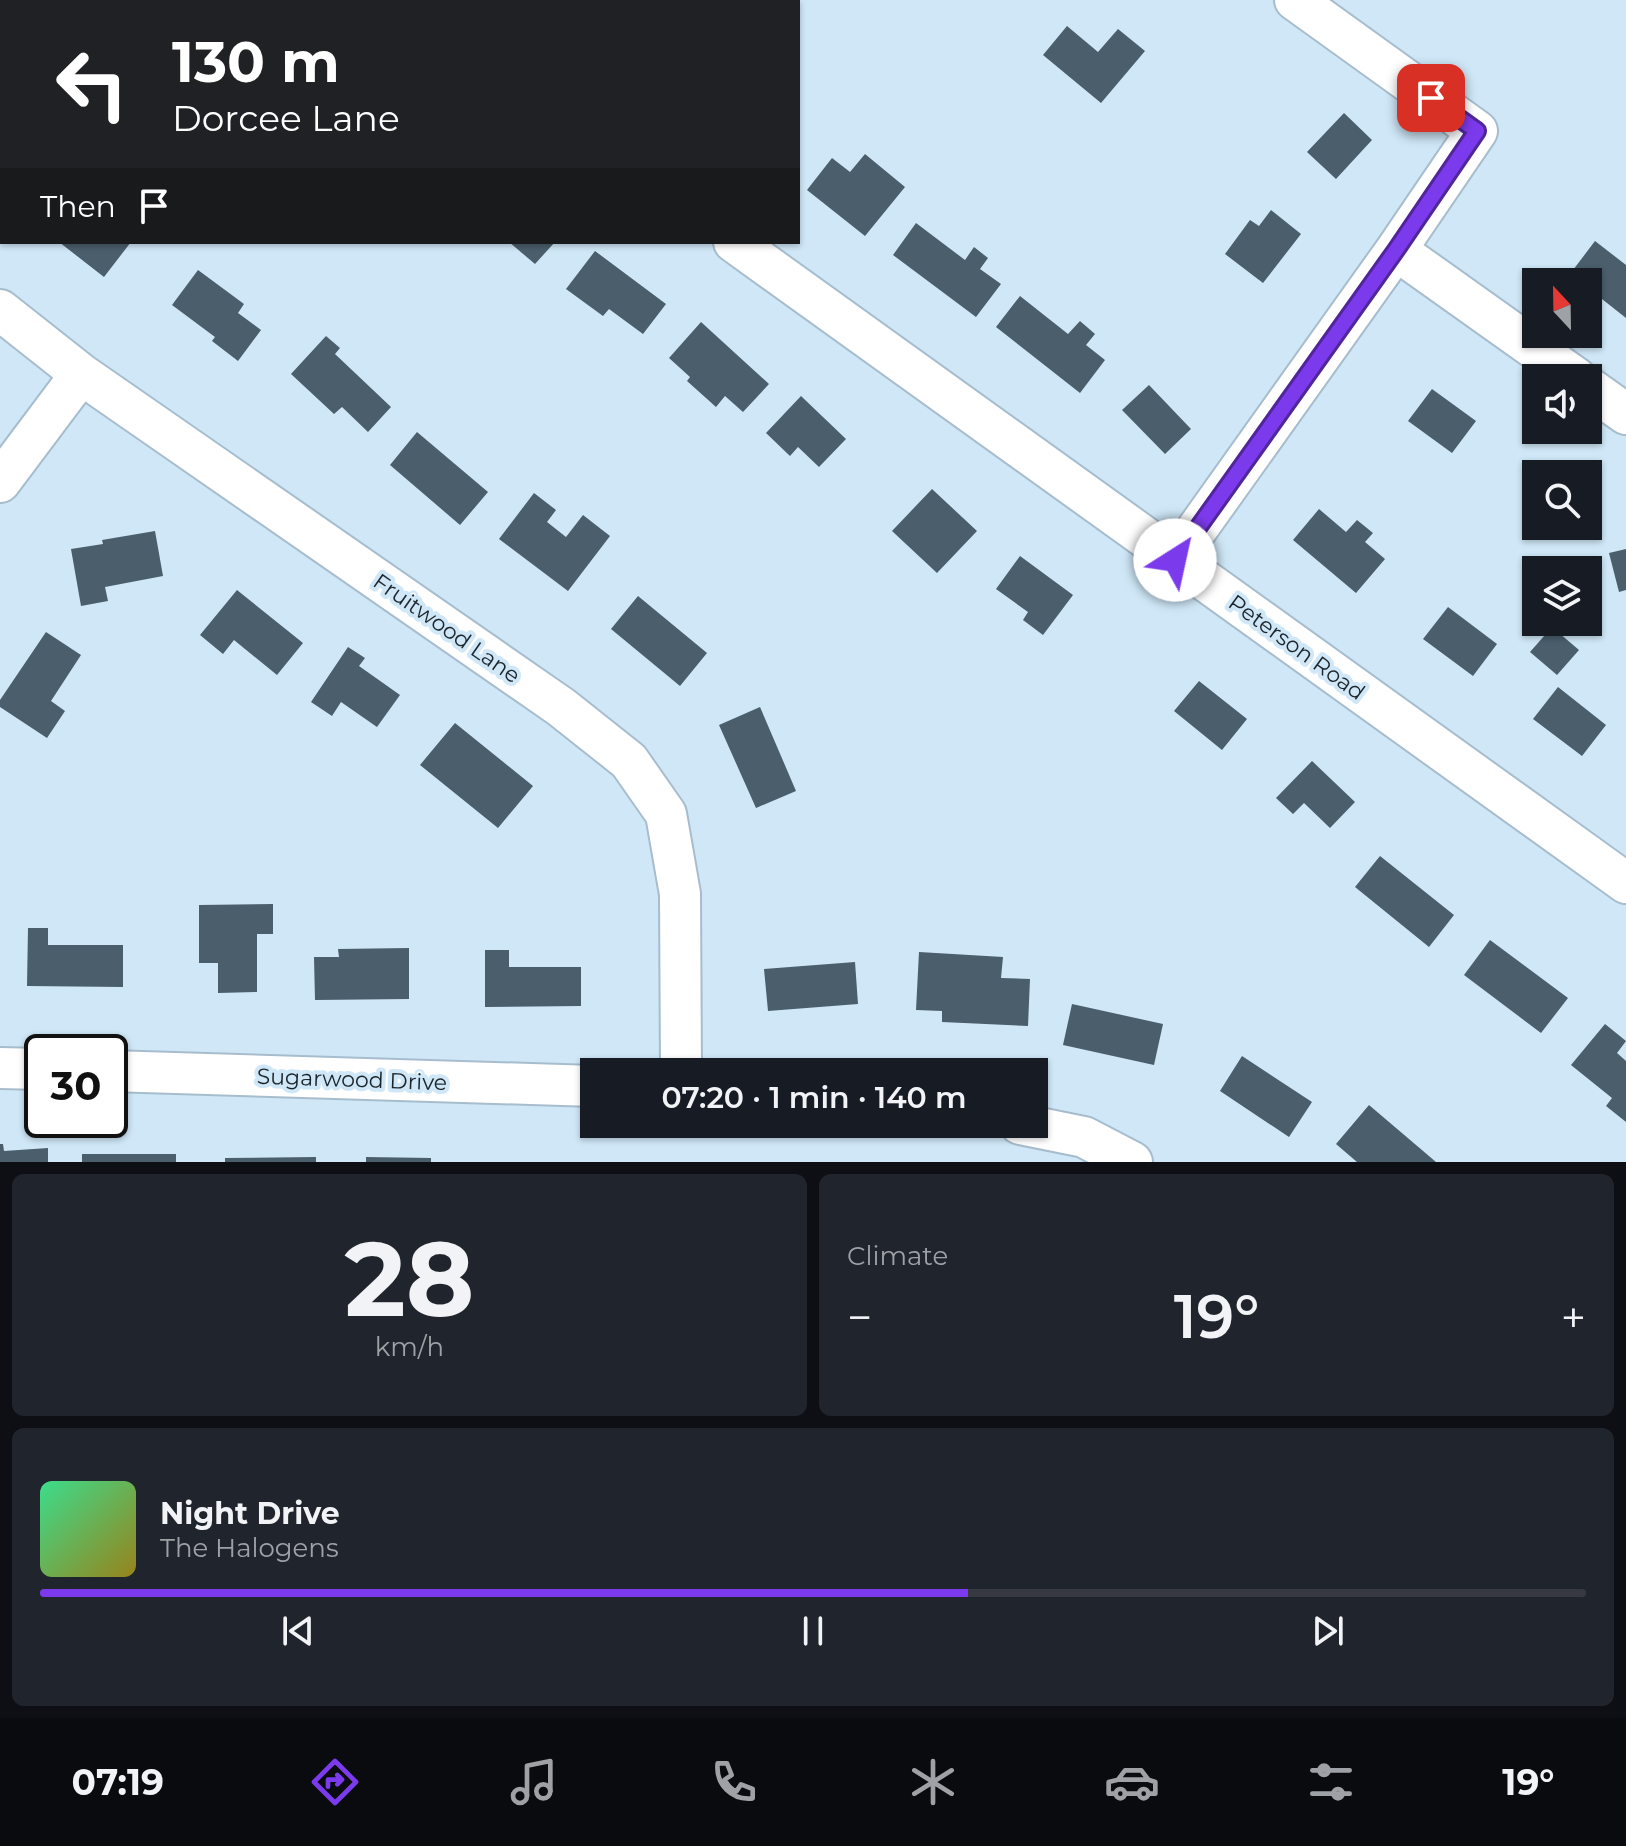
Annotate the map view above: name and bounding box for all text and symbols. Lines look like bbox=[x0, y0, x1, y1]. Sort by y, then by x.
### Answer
text: 130 m bbox=[172, 28, 340, 96]
icon: left bbox=[40, 32, 144, 136]
pin bbox=[1397, 64, 1465, 132]
icon: arrive bbox=[1409, 76, 1453, 120]
text: Dorcee Lane bbox=[172, 96, 400, 140]
icon: arrive bbox=[132, 184, 176, 228]
text: Then bbox=[40, 188, 116, 225]
north arrow bbox=[1522, 268, 1602, 348]
map controls bbox=[1522, 268, 1602, 636]
button: sound bbox=[1522, 364, 1602, 444]
button: search bbox=[1522, 460, 1602, 540]
position arrow bbox=[1133, 518, 1217, 602]
button: layers bbox=[1522, 556, 1602, 636]
street label: Fruitwood Lane bbox=[368, 568, 525, 689]
street label: Peterson Road bbox=[1223, 589, 1370, 706]
speed limit sign: 30 bbox=[24, 1034, 128, 1138]
street label: Sugarwood Drive bbox=[256, 1063, 448, 1096]
text: 07:20 · 1 min · 140 m bbox=[661, 1079, 967, 1116]
text: 28 bbox=[344, 1215, 475, 1342]
text: Climate bbox=[847, 1240, 948, 1272]
text: 19° bbox=[1174, 1280, 1259, 1353]
text: − bbox=[847, 1290, 872, 1344]
text: + bbox=[1561, 1290, 1586, 1344]
text: km/h bbox=[375, 1331, 444, 1363]
text: Night Drive bbox=[160, 1495, 340, 1532]
text: The Halogens bbox=[160, 1532, 339, 1564]
icon: previous bbox=[276, 1609, 320, 1653]
icon: pause bbox=[791, 1609, 835, 1653]
icon: next bbox=[1306, 1609, 1350, 1653]
icon: directions bbox=[307, 1754, 363, 1810]
icon: music bbox=[506, 1754, 562, 1810]
icon: phone bbox=[706, 1754, 762, 1810]
icon: climate bbox=[905, 1754, 961, 1810]
icon: car bbox=[1104, 1754, 1160, 1810]
icon: filters bbox=[1303, 1754, 1359, 1810]
text: 07:19 bbox=[72, 1760, 164, 1804]
text: 19° bbox=[1502, 1760, 1554, 1804]

